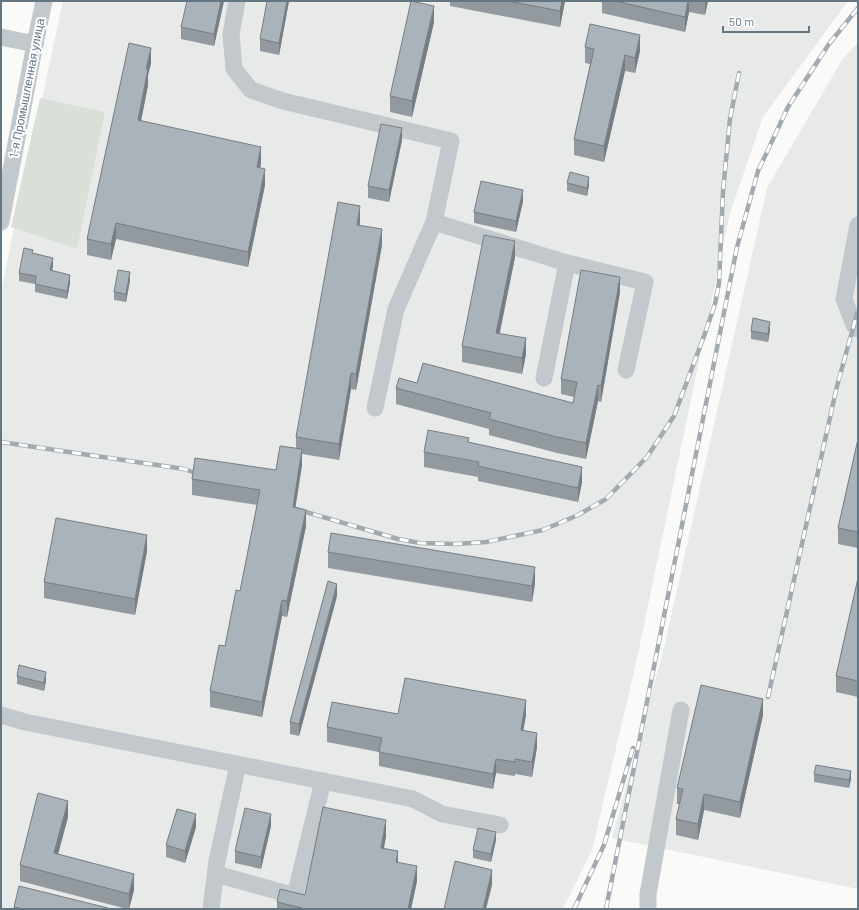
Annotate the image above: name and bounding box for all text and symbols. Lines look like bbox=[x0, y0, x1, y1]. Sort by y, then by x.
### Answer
scale bar bbox=[723, 8, 809, 34]
text: 50 m bbox=[729, 14, 754, 28]
street label: 1-я Промышленная улица bbox=[6, 17, 47, 159]

